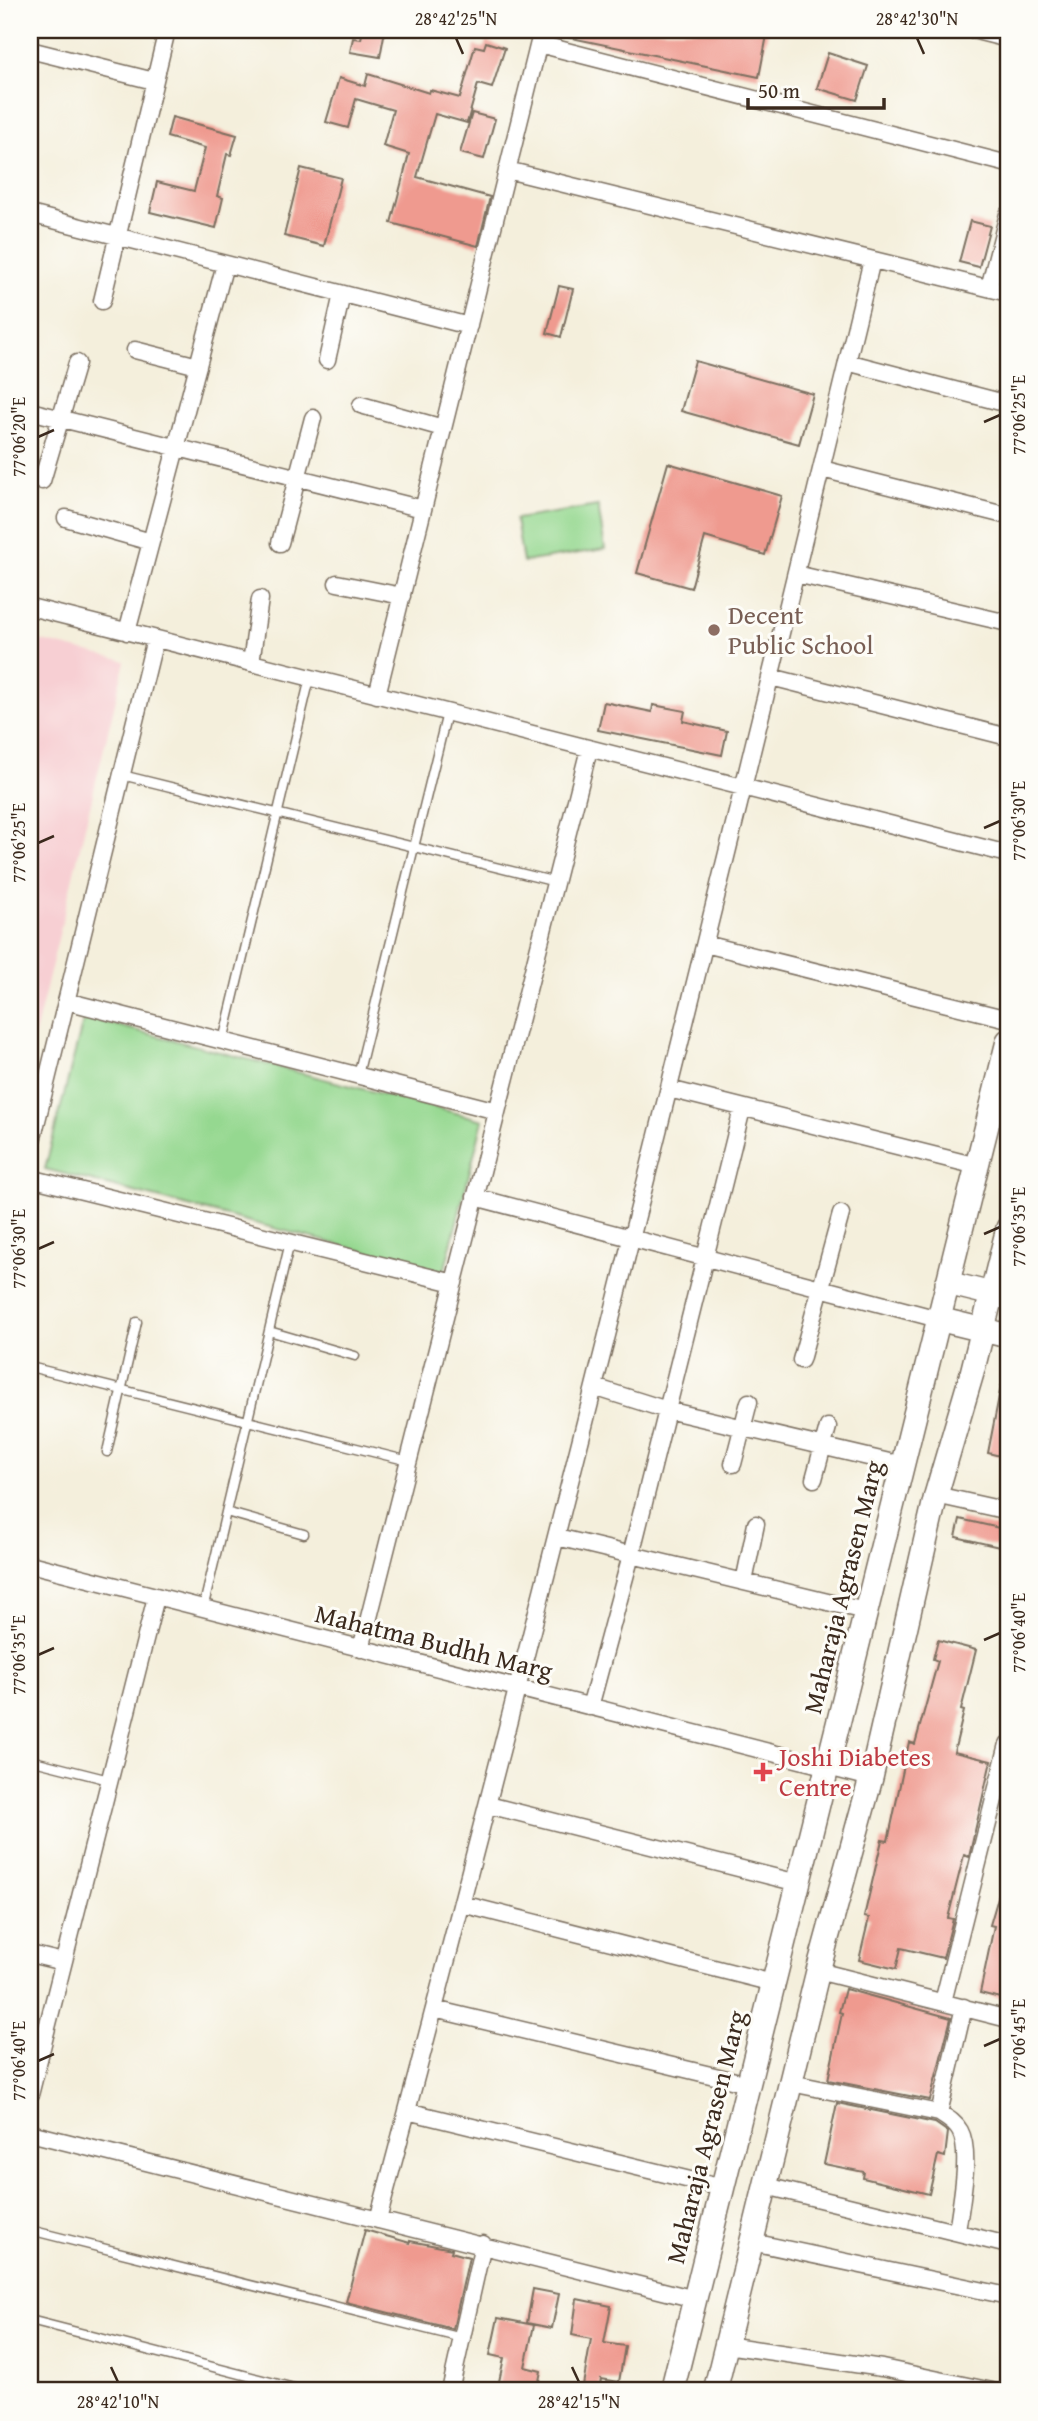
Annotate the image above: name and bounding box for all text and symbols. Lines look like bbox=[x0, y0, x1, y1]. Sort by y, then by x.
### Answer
text: 28°42'25"N bbox=[415, 5, 498, 32]
text: 28°42'30"N bbox=[876, 5, 959, 32]
scale bar bbox=[748, 66, 884, 110]
text: 50 m bbox=[758, 75, 800, 106]
text: 77°06'25"E bbox=[1005, 375, 1032, 455]
text: 77°06'20"E bbox=[5, 397, 32, 477]
place label: Decent Public School bbox=[728, 595, 874, 664]
marker: Decent Public School bbox=[706, 622, 722, 638]
text: 77°06'30"E bbox=[1005, 781, 1032, 861]
text: 77°06'25"E bbox=[5, 803, 32, 883]
text: 77°06'35"E bbox=[1005, 1187, 1032, 1267]
text: 77°06'30"E bbox=[5, 1209, 32, 1289]
street label: Maharaja Agrasen Marg bbox=[792, 1456, 893, 1718]
street label: Mahatma Budhh Marg bbox=[311, 1593, 557, 1690]
text: 77°06'40"E bbox=[1005, 1593, 1032, 1673]
text: 77°06'35"E bbox=[5, 1615, 32, 1695]
place label: Joshi Diabetes Centre bbox=[776, 1737, 931, 1806]
marker: Joshi Diabetes Centre bbox=[753, 1762, 773, 1782]
text: 77°06'45"E bbox=[1005, 1999, 1032, 2079]
street label: Maharaja Agrasen Marg bbox=[655, 2006, 756, 2268]
text: 77°06'40"E bbox=[5, 2021, 32, 2101]
text: 28°42'10"N bbox=[77, 2388, 160, 2415]
text: 28°42'15"N bbox=[538, 2388, 621, 2415]

